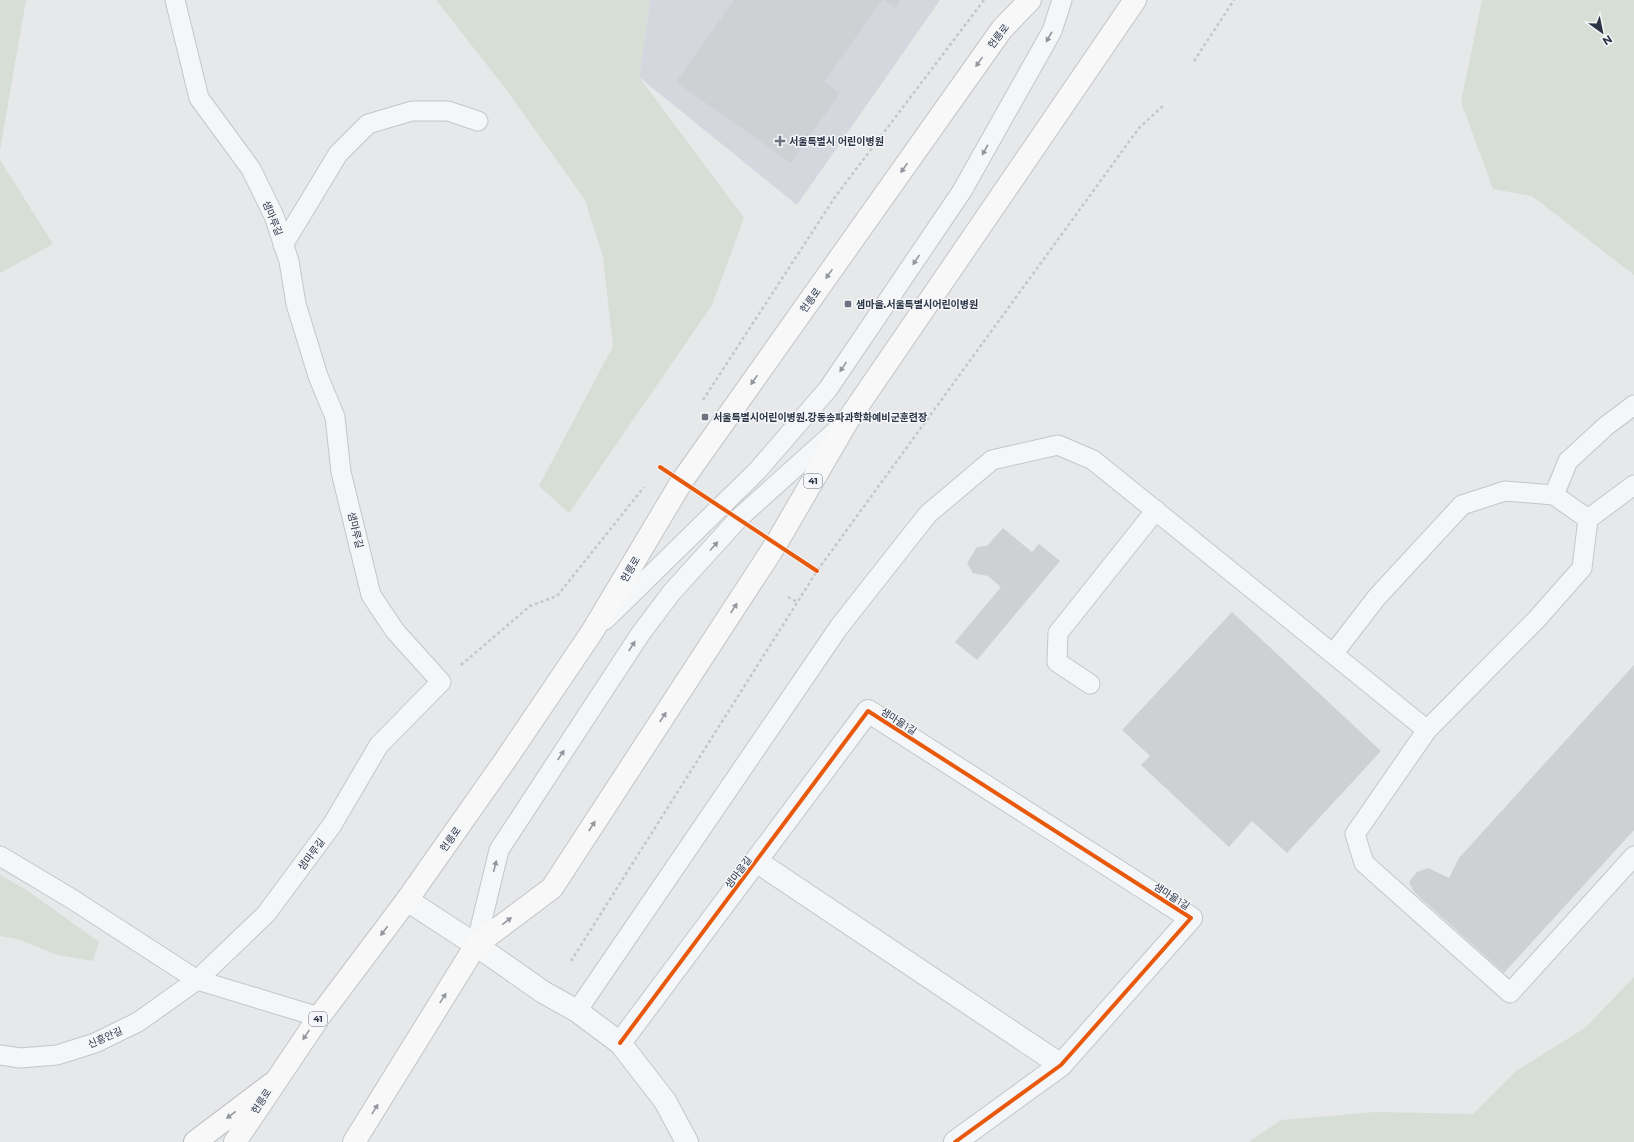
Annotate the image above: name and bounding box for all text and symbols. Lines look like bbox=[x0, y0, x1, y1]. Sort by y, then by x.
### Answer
north arrow bbox=[1582, 12, 1622, 52]
street label: 헌릉로 bbox=[985, 21, 1012, 51]
one-way arrow bbox=[1045, 31, 1052, 43]
text: N bbox=[1600, 32, 1615, 49]
one-way arrow bbox=[974, 56, 983, 67]
marker: 서울특별시 어린이병원 bbox=[774, 135, 786, 147]
place label: 서울특별시 어린이병원 bbox=[789, 135, 884, 148]
one-way arrow bbox=[982, 144, 989, 156]
one-way arrow bbox=[900, 163, 908, 173]
street label: 샘마루길 bbox=[260, 199, 285, 238]
one-way arrow bbox=[912, 255, 920, 265]
one-way arrow bbox=[825, 269, 833, 279]
street label: 헌릉로 bbox=[797, 285, 824, 315]
place label: 샘마을.서울특별시어린이병원 bbox=[856, 298, 978, 311]
marker: 샘마을.서울특별시어린이병원 bbox=[843, 299, 853, 309]
one-way arrow bbox=[839, 362, 847, 373]
one-way arrow bbox=[749, 375, 758, 386]
place label: 서울특별시어린이병원.강동송파과학화예비군훈련장 bbox=[713, 411, 927, 424]
marker: 서울특별시어린이병원.강동송파과학화예비군훈련장 bbox=[700, 412, 710, 422]
road number: 41 bbox=[804, 474, 822, 488]
street label: 샘마루길 bbox=[345, 511, 366, 550]
one-way arrow bbox=[710, 540, 719, 551]
street label: 헌릉로 bbox=[618, 554, 643, 584]
one-way arrow bbox=[730, 603, 738, 613]
one-way arrow bbox=[628, 641, 636, 651]
street label: 샘마을1길 bbox=[878, 705, 919, 738]
one-way arrow bbox=[659, 711, 667, 722]
one-way arrow bbox=[557, 750, 565, 760]
one-way arrow bbox=[589, 820, 596, 831]
street label: 헌릉로 bbox=[437, 824, 464, 854]
street label: 샘마루길 bbox=[295, 836, 328, 873]
street label: 샘마을길 bbox=[722, 854, 755, 891]
one-way arrow bbox=[493, 860, 499, 872]
street label: 샘마을1길 bbox=[1151, 880, 1192, 913]
one-way arrow bbox=[502, 917, 513, 926]
one-way arrow bbox=[380, 926, 388, 936]
one-way arrow bbox=[440, 992, 447, 1004]
road number: 41 bbox=[309, 1012, 327, 1026]
street label: 신흥안길 bbox=[86, 1024, 125, 1051]
one-way arrow bbox=[302, 1030, 310, 1040]
street label: 헌릉로 bbox=[248, 1086, 274, 1116]
one-way arrow bbox=[371, 1104, 379, 1114]
one-way arrow bbox=[225, 1111, 236, 1119]

